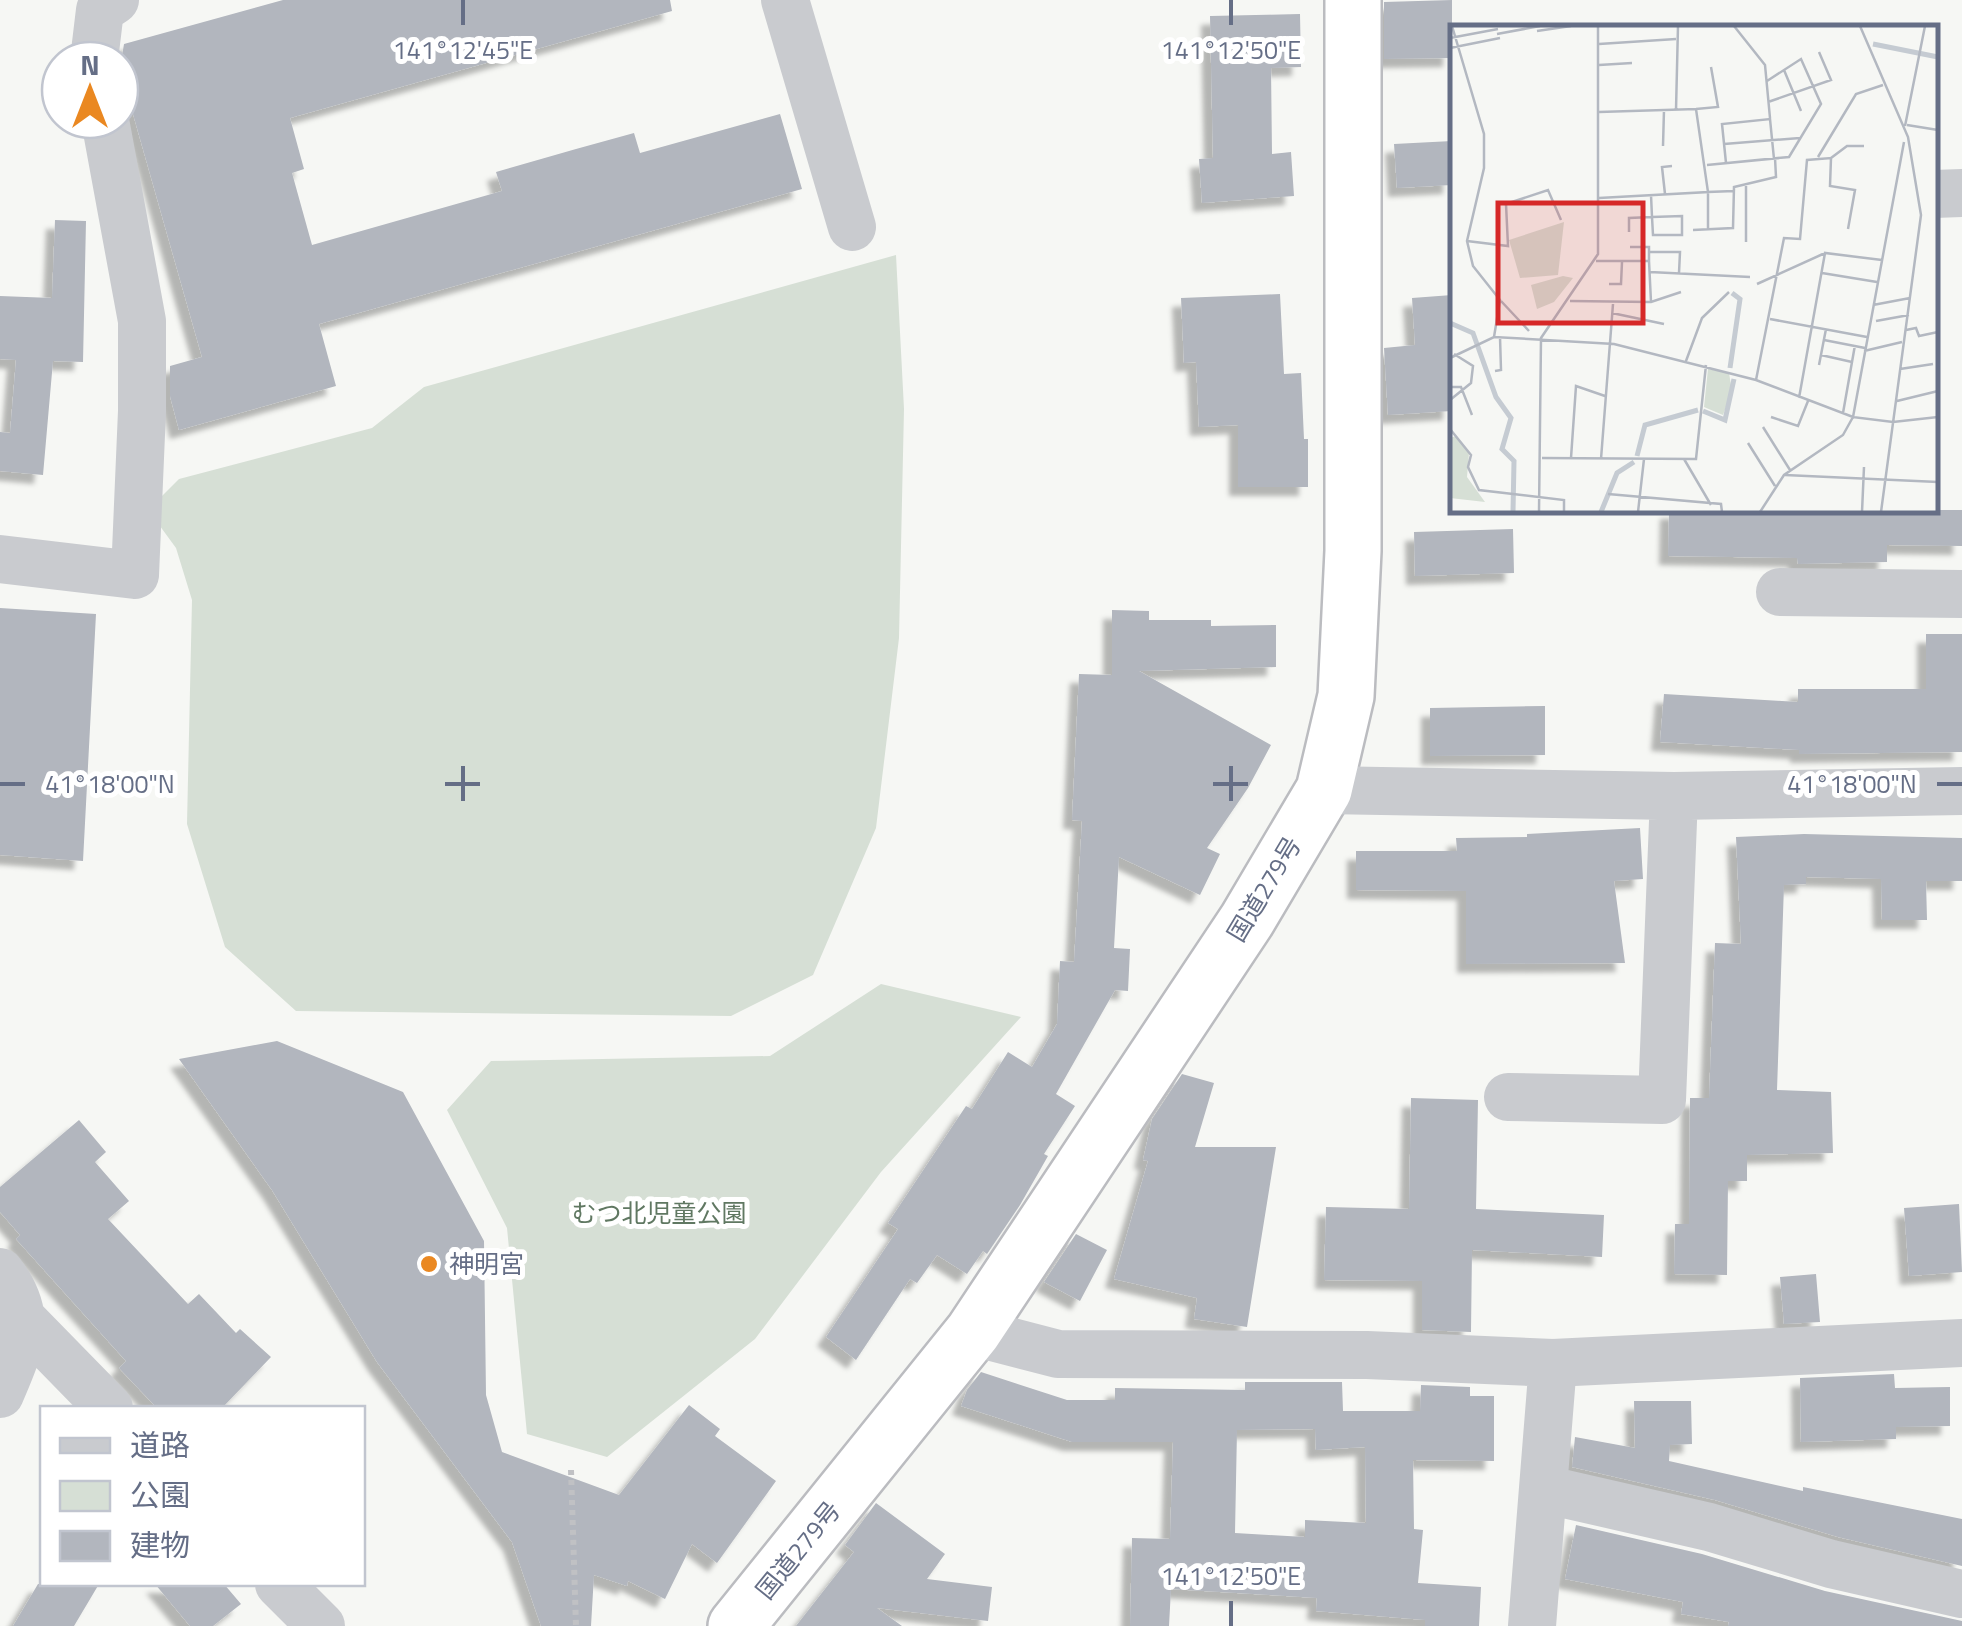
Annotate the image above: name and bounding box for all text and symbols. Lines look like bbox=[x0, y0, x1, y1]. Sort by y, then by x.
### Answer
inset map bbox=[1450, 25, 1937, 512]
text: 141°12'45"E bbox=[393, 31, 533, 69]
text: 141°12'50"E bbox=[1161, 31, 1301, 69]
north arrow bbox=[40, 40, 140, 140]
text: N bbox=[80, 43, 100, 86]
text: 41°18'00"N bbox=[45, 765, 175, 803]
text: 41°18'00"N bbox=[1787, 765, 1917, 803]
street label: 国道279号 bbox=[1218, 829, 1310, 949]
park label: むつ北児童公園 bbox=[571, 1194, 747, 1232]
place label: 神明宮 bbox=[449, 1245, 524, 1283]
marker: 神明宮 bbox=[418, 1253, 440, 1275]
legend bbox=[40, 1406, 365, 1586]
text: 道路 bbox=[130, 1422, 190, 1468]
text: 公園 bbox=[130, 1472, 190, 1518]
street label: 国道279号 bbox=[746, 1493, 850, 1607]
text: 建物 bbox=[130, 1522, 190, 1568]
text: 141°12'50"E bbox=[1161, 1557, 1301, 1595]

